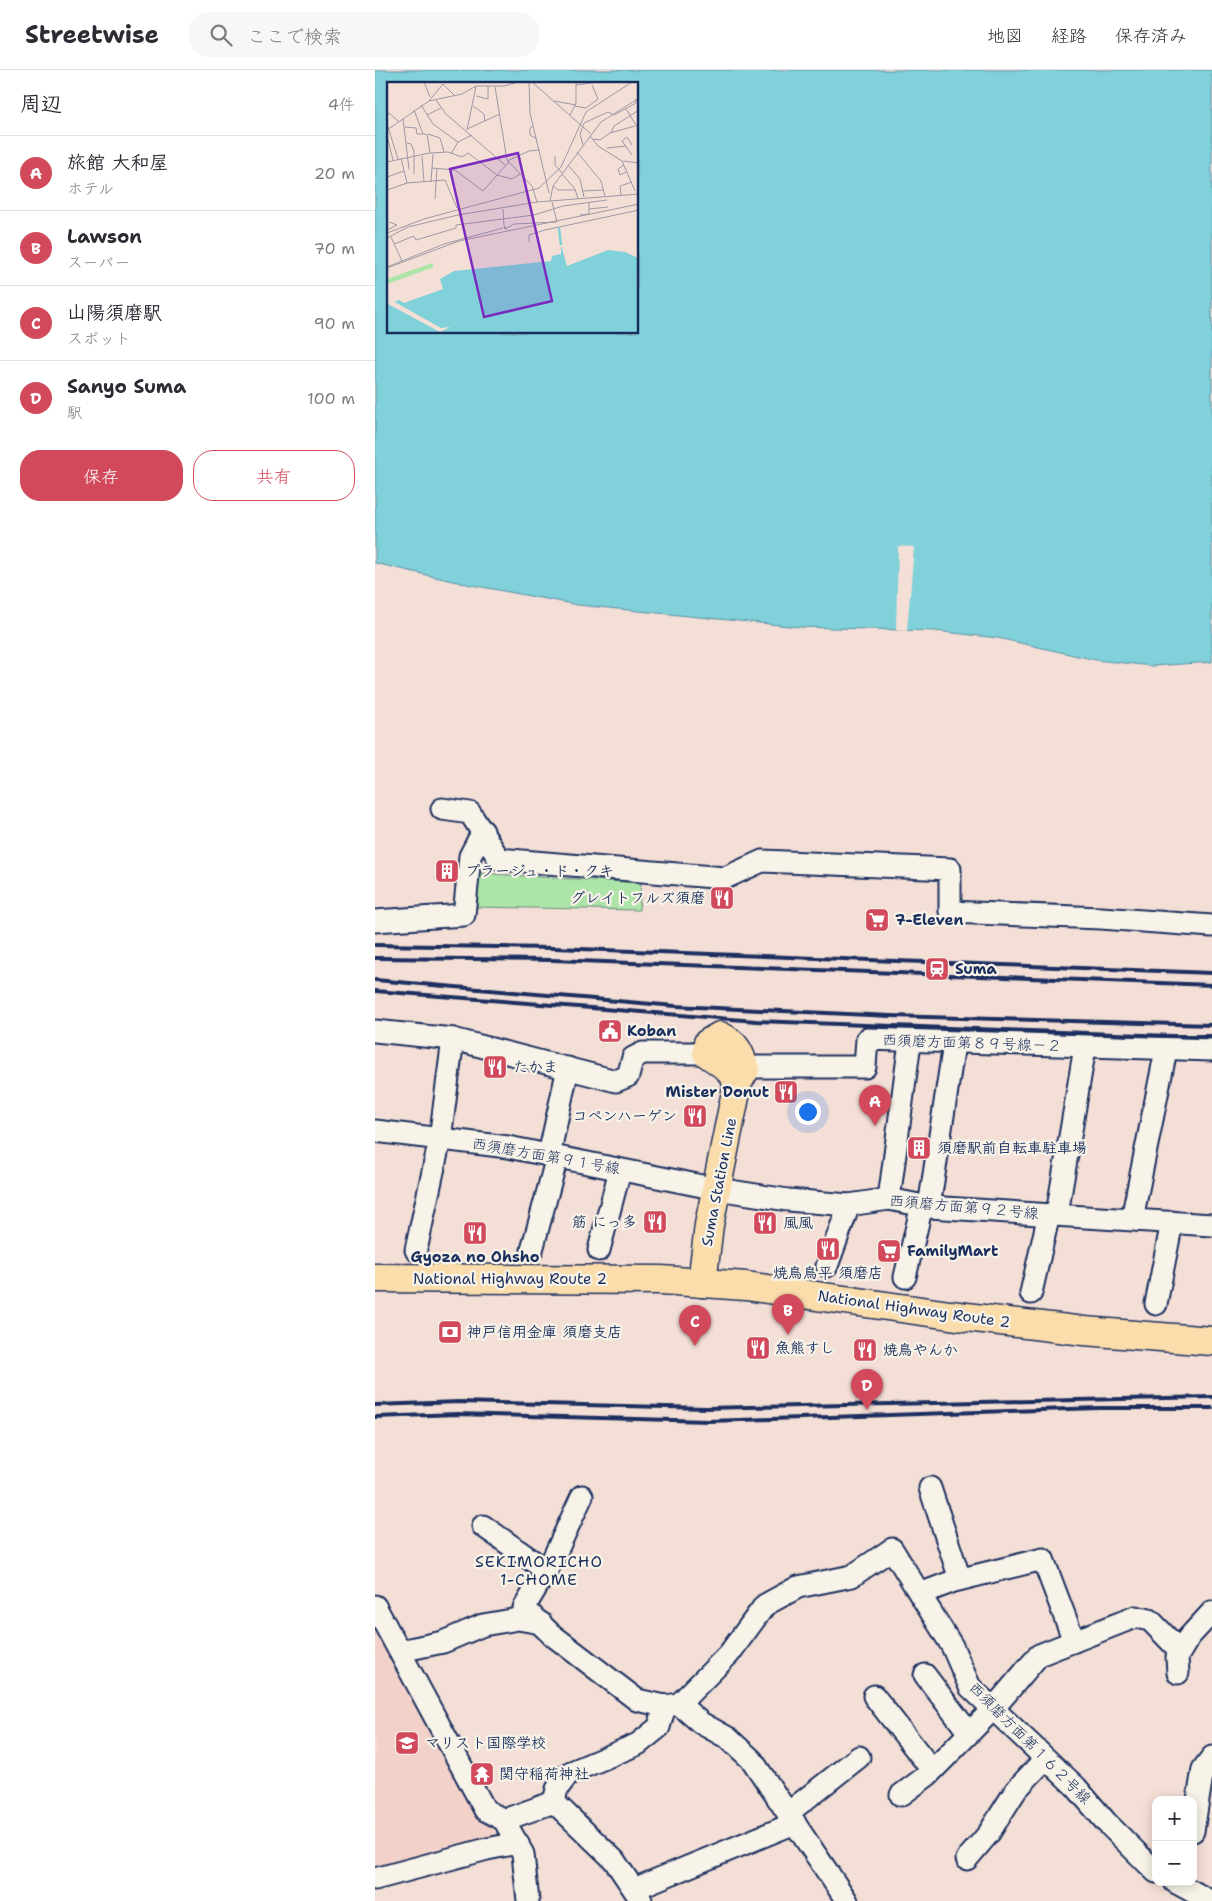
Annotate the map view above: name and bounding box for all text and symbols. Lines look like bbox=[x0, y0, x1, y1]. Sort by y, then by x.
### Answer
search box bbox=[189, 12, 539, 57]
text: Streetwise bbox=[25, 19, 159, 51]
icon: search bbox=[207, 21, 235, 49]
text: ここで検索 bbox=[247, 24, 342, 49]
text: 地図 bbox=[987, 24, 1023, 48]
text: 経路 bbox=[1051, 24, 1087, 48]
text: 保存済み bbox=[1115, 24, 1187, 48]
inset map bbox=[387, 82, 639, 334]
text: 周辺 bbox=[20, 90, 62, 118]
text: 4件 bbox=[328, 94, 355, 115]
text: 旅館 大和屋 bbox=[67, 150, 169, 175]
text: A bbox=[30, 163, 42, 184]
text: 20 m bbox=[314, 163, 355, 184]
text: ホテル bbox=[67, 178, 114, 199]
text: Lawson bbox=[67, 224, 142, 249]
text: B bbox=[31, 238, 41, 259]
text: 70 m bbox=[314, 238, 355, 259]
text: スーパー bbox=[67, 252, 130, 273]
text: 山陽須磨駅 bbox=[67, 300, 162, 325]
text: C bbox=[31, 313, 41, 334]
text: 90 m bbox=[314, 313, 355, 334]
text: スポット bbox=[67, 328, 131, 349]
text: Sanyo Suma bbox=[67, 374, 186, 399]
text: D bbox=[30, 388, 42, 409]
text: 100 m bbox=[307, 388, 355, 409]
text: 駅 bbox=[67, 402, 83, 423]
button: 保存 bbox=[20, 450, 183, 501]
button: 共有 bbox=[193, 450, 355, 501]
building icon: プラージュ・ド・クキ bbox=[434, 858, 460, 884]
place label: プラージュ・ド・クキ bbox=[465, 861, 614, 881]
restaurant icon: グレイトフルズ須磨 bbox=[709, 885, 735, 911]
place label: グレイトフルズ須磨 bbox=[570, 888, 705, 908]
supermarket icon: 7-Eleven bbox=[864, 907, 890, 933]
place label: 7-Eleven bbox=[895, 910, 964, 930]
station icon: Suma bbox=[924, 956, 950, 982]
place label: Suma bbox=[955, 959, 997, 979]
public building icon: Koban bbox=[597, 1018, 623, 1044]
place label: Koban bbox=[627, 1021, 676, 1041]
street label: 西須磨方面第８９号線－２ bbox=[882, 1030, 1062, 1056]
restaurant icon: たかま bbox=[482, 1054, 508, 1080]
place label: たかま bbox=[513, 1057, 558, 1077]
restaurant icon: Mister Donut bbox=[773, 1079, 799, 1105]
place label: Mister Donut bbox=[666, 1082, 769, 1102]
pin: A bbox=[859, 1085, 891, 1126]
your location bbox=[795, 1099, 821, 1125]
restaurant icon: コペンハーゲン bbox=[682, 1103, 708, 1129]
place label: コペンハーゲン bbox=[573, 1106, 677, 1126]
street label: Suma Station Line bbox=[697, 1116, 741, 1248]
street label: 西須磨方面第９１号線 bbox=[470, 1133, 622, 1179]
building icon: 須磨駅前自転車駐車場 bbox=[906, 1135, 932, 1161]
place label: 須磨駅前自転車駐車場 bbox=[937, 1138, 1087, 1158]
street label: 西須磨方面第９２号線 bbox=[888, 1191, 1040, 1223]
restaurant icon: 筋 にっ多 bbox=[642, 1209, 668, 1235]
restaurant icon: 風風 bbox=[752, 1210, 778, 1236]
place label: 筋 にっ多 bbox=[572, 1212, 637, 1232]
place label: 風風 bbox=[783, 1213, 813, 1233]
restaurant icon: Gyoza no Ohsho bbox=[462, 1220, 488, 1246]
restaurant icon: 焼鳥鳥平 須磨店 bbox=[815, 1236, 841, 1262]
supermarket icon: FamilyMart bbox=[876, 1238, 902, 1264]
place label: FamilyMart bbox=[907, 1241, 998, 1261]
place label: Gyoza no Ohsho bbox=[411, 1247, 540, 1267]
place label: 焼鳥鳥平 須磨店 bbox=[773, 1263, 883, 1283]
street label: National Highway Route 2 bbox=[413, 1269, 607, 1289]
street label: National Highway Route 2 bbox=[816, 1286, 1012, 1332]
pin: B bbox=[772, 1294, 804, 1335]
pin: C bbox=[679, 1305, 711, 1346]
bank icon: 神戸信用金庫 須磨支店 bbox=[437, 1319, 463, 1345]
place label: 神戸信用金庫 須磨支店 bbox=[467, 1322, 622, 1342]
restaurant icon: 魚熊すし bbox=[745, 1335, 771, 1361]
restaurant icon: 焼鳥やんか bbox=[852, 1337, 878, 1363]
place label: 魚熊すし bbox=[775, 1338, 835, 1358]
place label: 焼鳥やんか bbox=[883, 1340, 958, 1360]
pin: D bbox=[851, 1369, 883, 1410]
district label: SEKIMORICHO 1-CHOME bbox=[475, 1551, 603, 1590]
street label: 西須磨方面第１６２号線 bbox=[965, 1678, 1095, 1808]
school or university icon: マリスト国際学校 bbox=[394, 1730, 420, 1756]
place label: マリスト国際学校 bbox=[425, 1733, 546, 1753]
temple icon: 関守稲荷神社 bbox=[469, 1761, 495, 1787]
place label: 関守稲荷神社 bbox=[499, 1764, 589, 1784]
map controls bbox=[1152, 1796, 1197, 1886]
button: + bbox=[1152, 1796, 1197, 1841]
button: − bbox=[1152, 1841, 1197, 1886]

